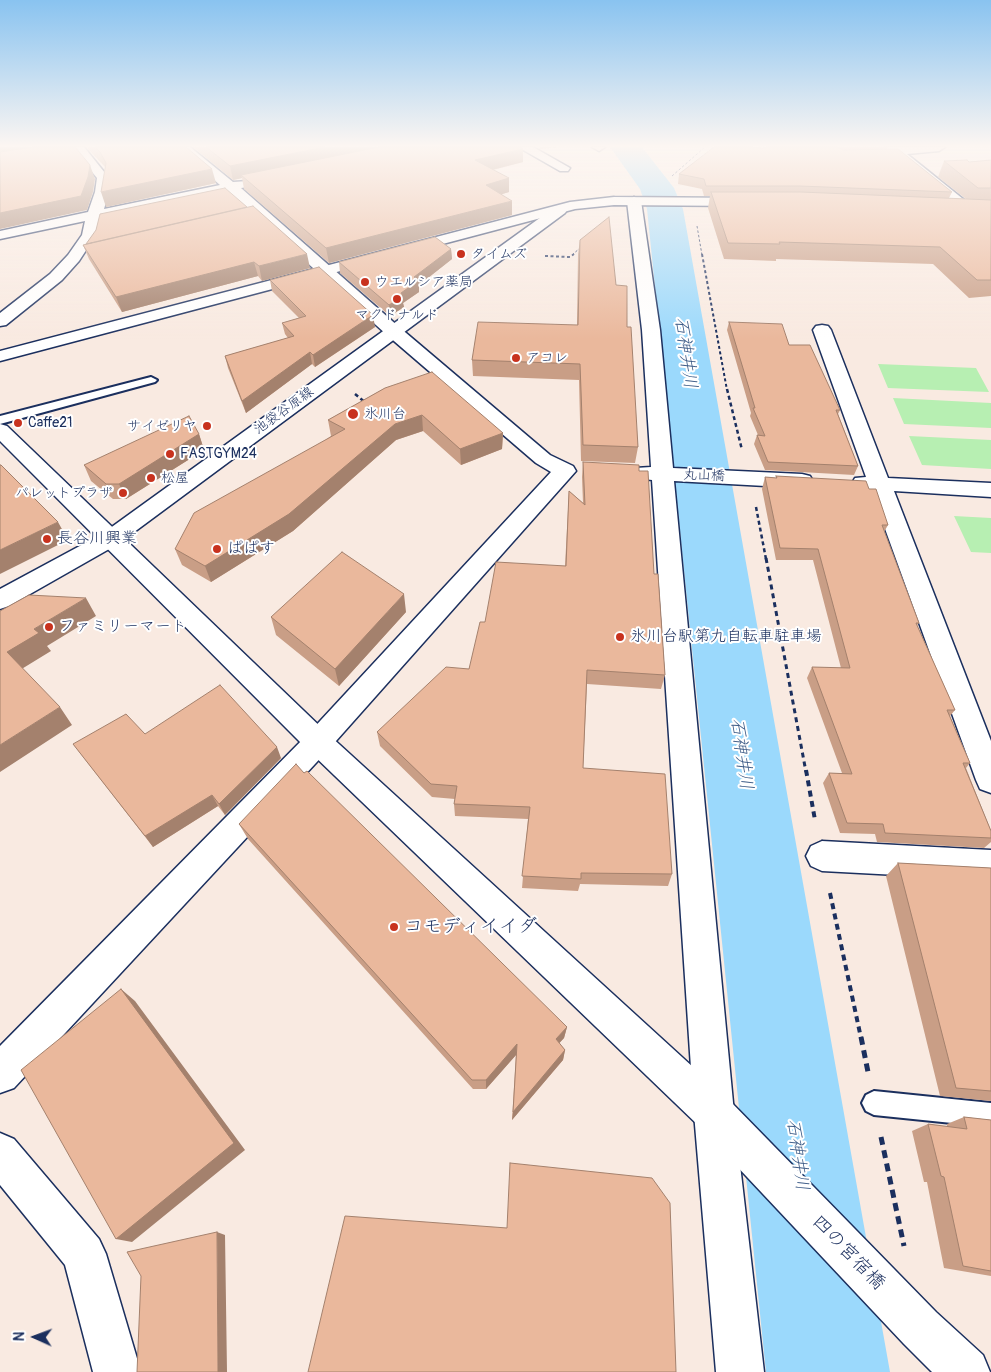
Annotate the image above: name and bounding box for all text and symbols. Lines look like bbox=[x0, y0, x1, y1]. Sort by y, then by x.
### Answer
place label: タイムズ bbox=[471, 246, 527, 262]
marker: タイムズ bbox=[455, 248, 467, 260]
place label: ウエルシア薬局 bbox=[375, 274, 473, 290]
marker: ウエルシア薬局 bbox=[359, 276, 371, 288]
marker: マクドナルド bbox=[391, 293, 403, 305]
place label: マクドナルド bbox=[355, 307, 439, 323]
water label: 石神井川 bbox=[669, 316, 701, 390]
place label: アコレ bbox=[526, 350, 568, 366]
marker: アコレ bbox=[510, 352, 522, 364]
street label: 池袋谷原線 bbox=[251, 384, 317, 438]
place label: 氷川台 bbox=[364, 406, 406, 422]
marker: 氷川台 bbox=[346, 407, 360, 421]
place label: Caffe21 bbox=[28, 415, 73, 431]
marker: Caffe21 bbox=[12, 417, 24, 429]
place label: サイゼリヤ bbox=[127, 418, 197, 434]
marker: サイゼリヤ bbox=[201, 420, 213, 432]
place label: FASTGYM24 bbox=[180, 446, 257, 462]
marker: FASTGYM24 bbox=[164, 448, 176, 460]
street label: 丸山橋 bbox=[683, 467, 725, 485]
place label: 松屋 bbox=[161, 470, 189, 486]
marker: 松屋 bbox=[145, 472, 157, 484]
place label: パレットプラザ bbox=[15, 485, 113, 501]
marker: パレットプラザ bbox=[117, 487, 129, 499]
place label: 長谷川興業 bbox=[57, 529, 137, 549]
marker: 長谷川興業 bbox=[41, 533, 53, 545]
place label: ぱぱす bbox=[227, 539, 275, 559]
marker: ぱぱす bbox=[211, 543, 223, 555]
place label: ファミリーマート bbox=[59, 617, 187, 637]
marker: ファミリーマート bbox=[43, 621, 55, 633]
place label: 氷川台駅第九自転車駐車場 bbox=[630, 627, 822, 647]
marker: 氷川台駅第九自転車駐車場 bbox=[614, 631, 626, 643]
water label: 石神井川 bbox=[725, 717, 757, 791]
place label: コモディイイダ bbox=[404, 916, 537, 938]
marker: コモディイイダ bbox=[388, 921, 400, 933]
water label: 石神井川 bbox=[781, 1118, 813, 1192]
street label: 四の宮宿橋 bbox=[807, 1211, 889, 1295]
north arrow bbox=[10, 1312, 60, 1362]
text: N bbox=[11, 1331, 28, 1341]

